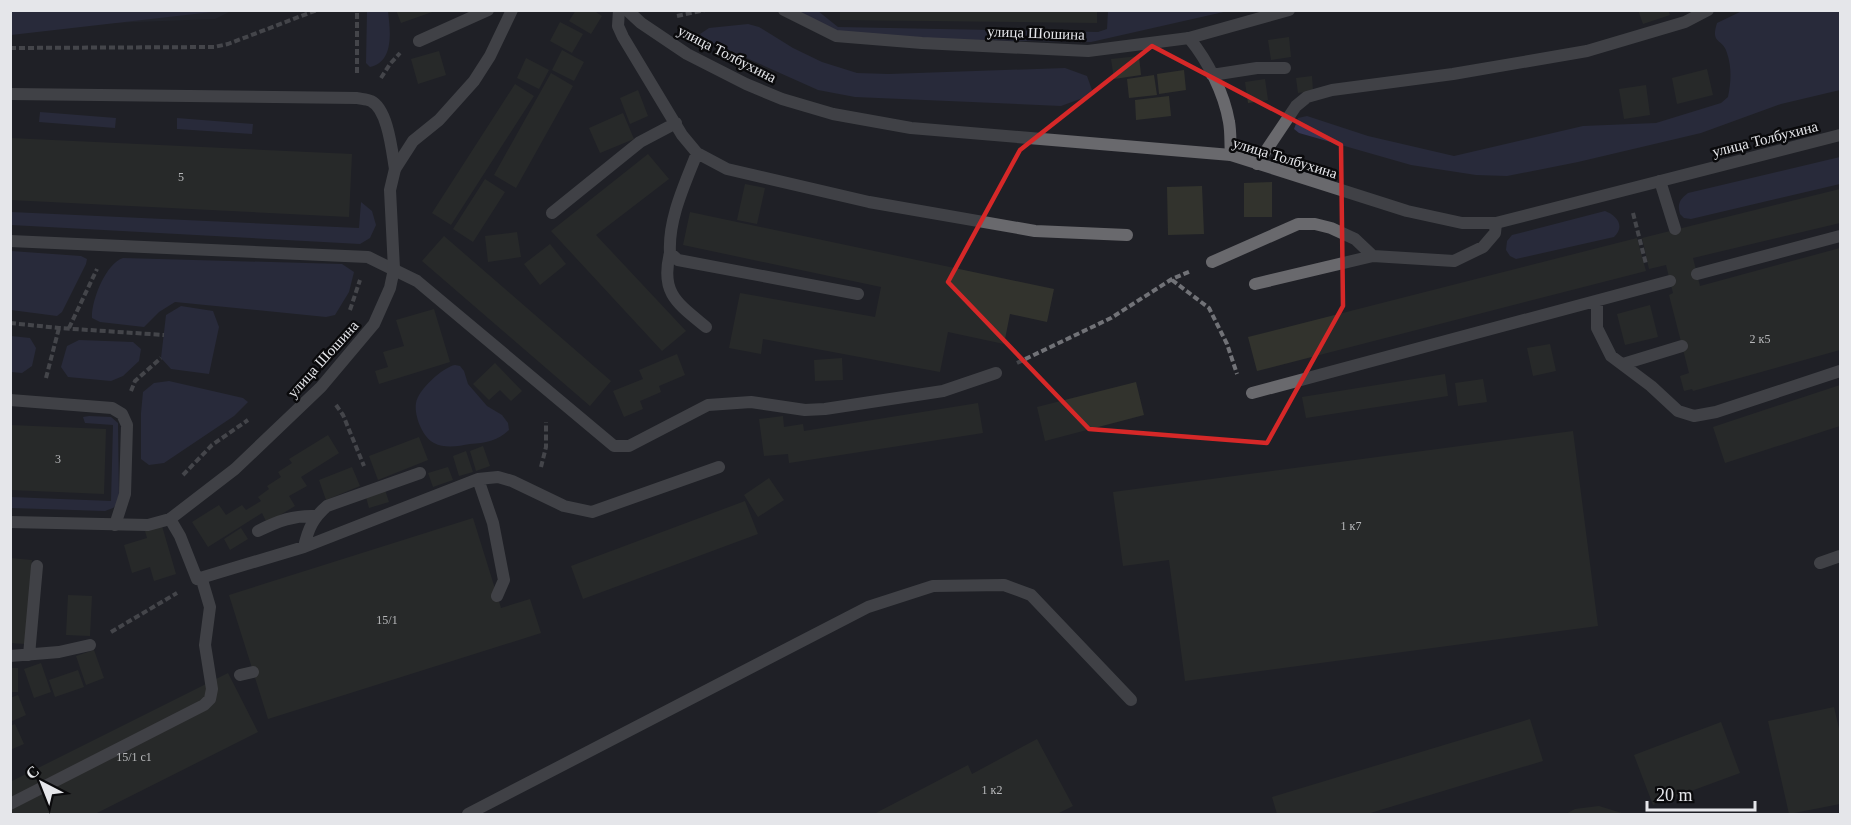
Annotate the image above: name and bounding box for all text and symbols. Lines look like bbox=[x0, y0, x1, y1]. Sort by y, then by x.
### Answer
street label: улица Толбухина bbox=[675, 22, 779, 86]
street label: улица Шошина bbox=[987, 23, 1085, 43]
street label: улица Толбухина bbox=[1710, 118, 1820, 160]
street label: улица Толбухина bbox=[1231, 135, 1339, 182]
house number: 5 bbox=[178, 170, 184, 184]
street label: улица Шошина bbox=[284, 317, 362, 401]
house number: 2 к5 bbox=[1750, 332, 1770, 346]
house number: 3 bbox=[55, 452, 61, 466]
house number: 1 к7 bbox=[1341, 519, 1361, 533]
house number: 15/1 bbox=[376, 613, 398, 627]
house number: 15/1 с1 bbox=[116, 750, 152, 764]
north arrow bbox=[12, 753, 72, 813]
text: С bbox=[22, 762, 42, 782]
scale bar bbox=[1647, 774, 1755, 812]
house number: 1 к2 bbox=[982, 783, 1002, 797]
text: 20 m bbox=[1656, 785, 1693, 805]

